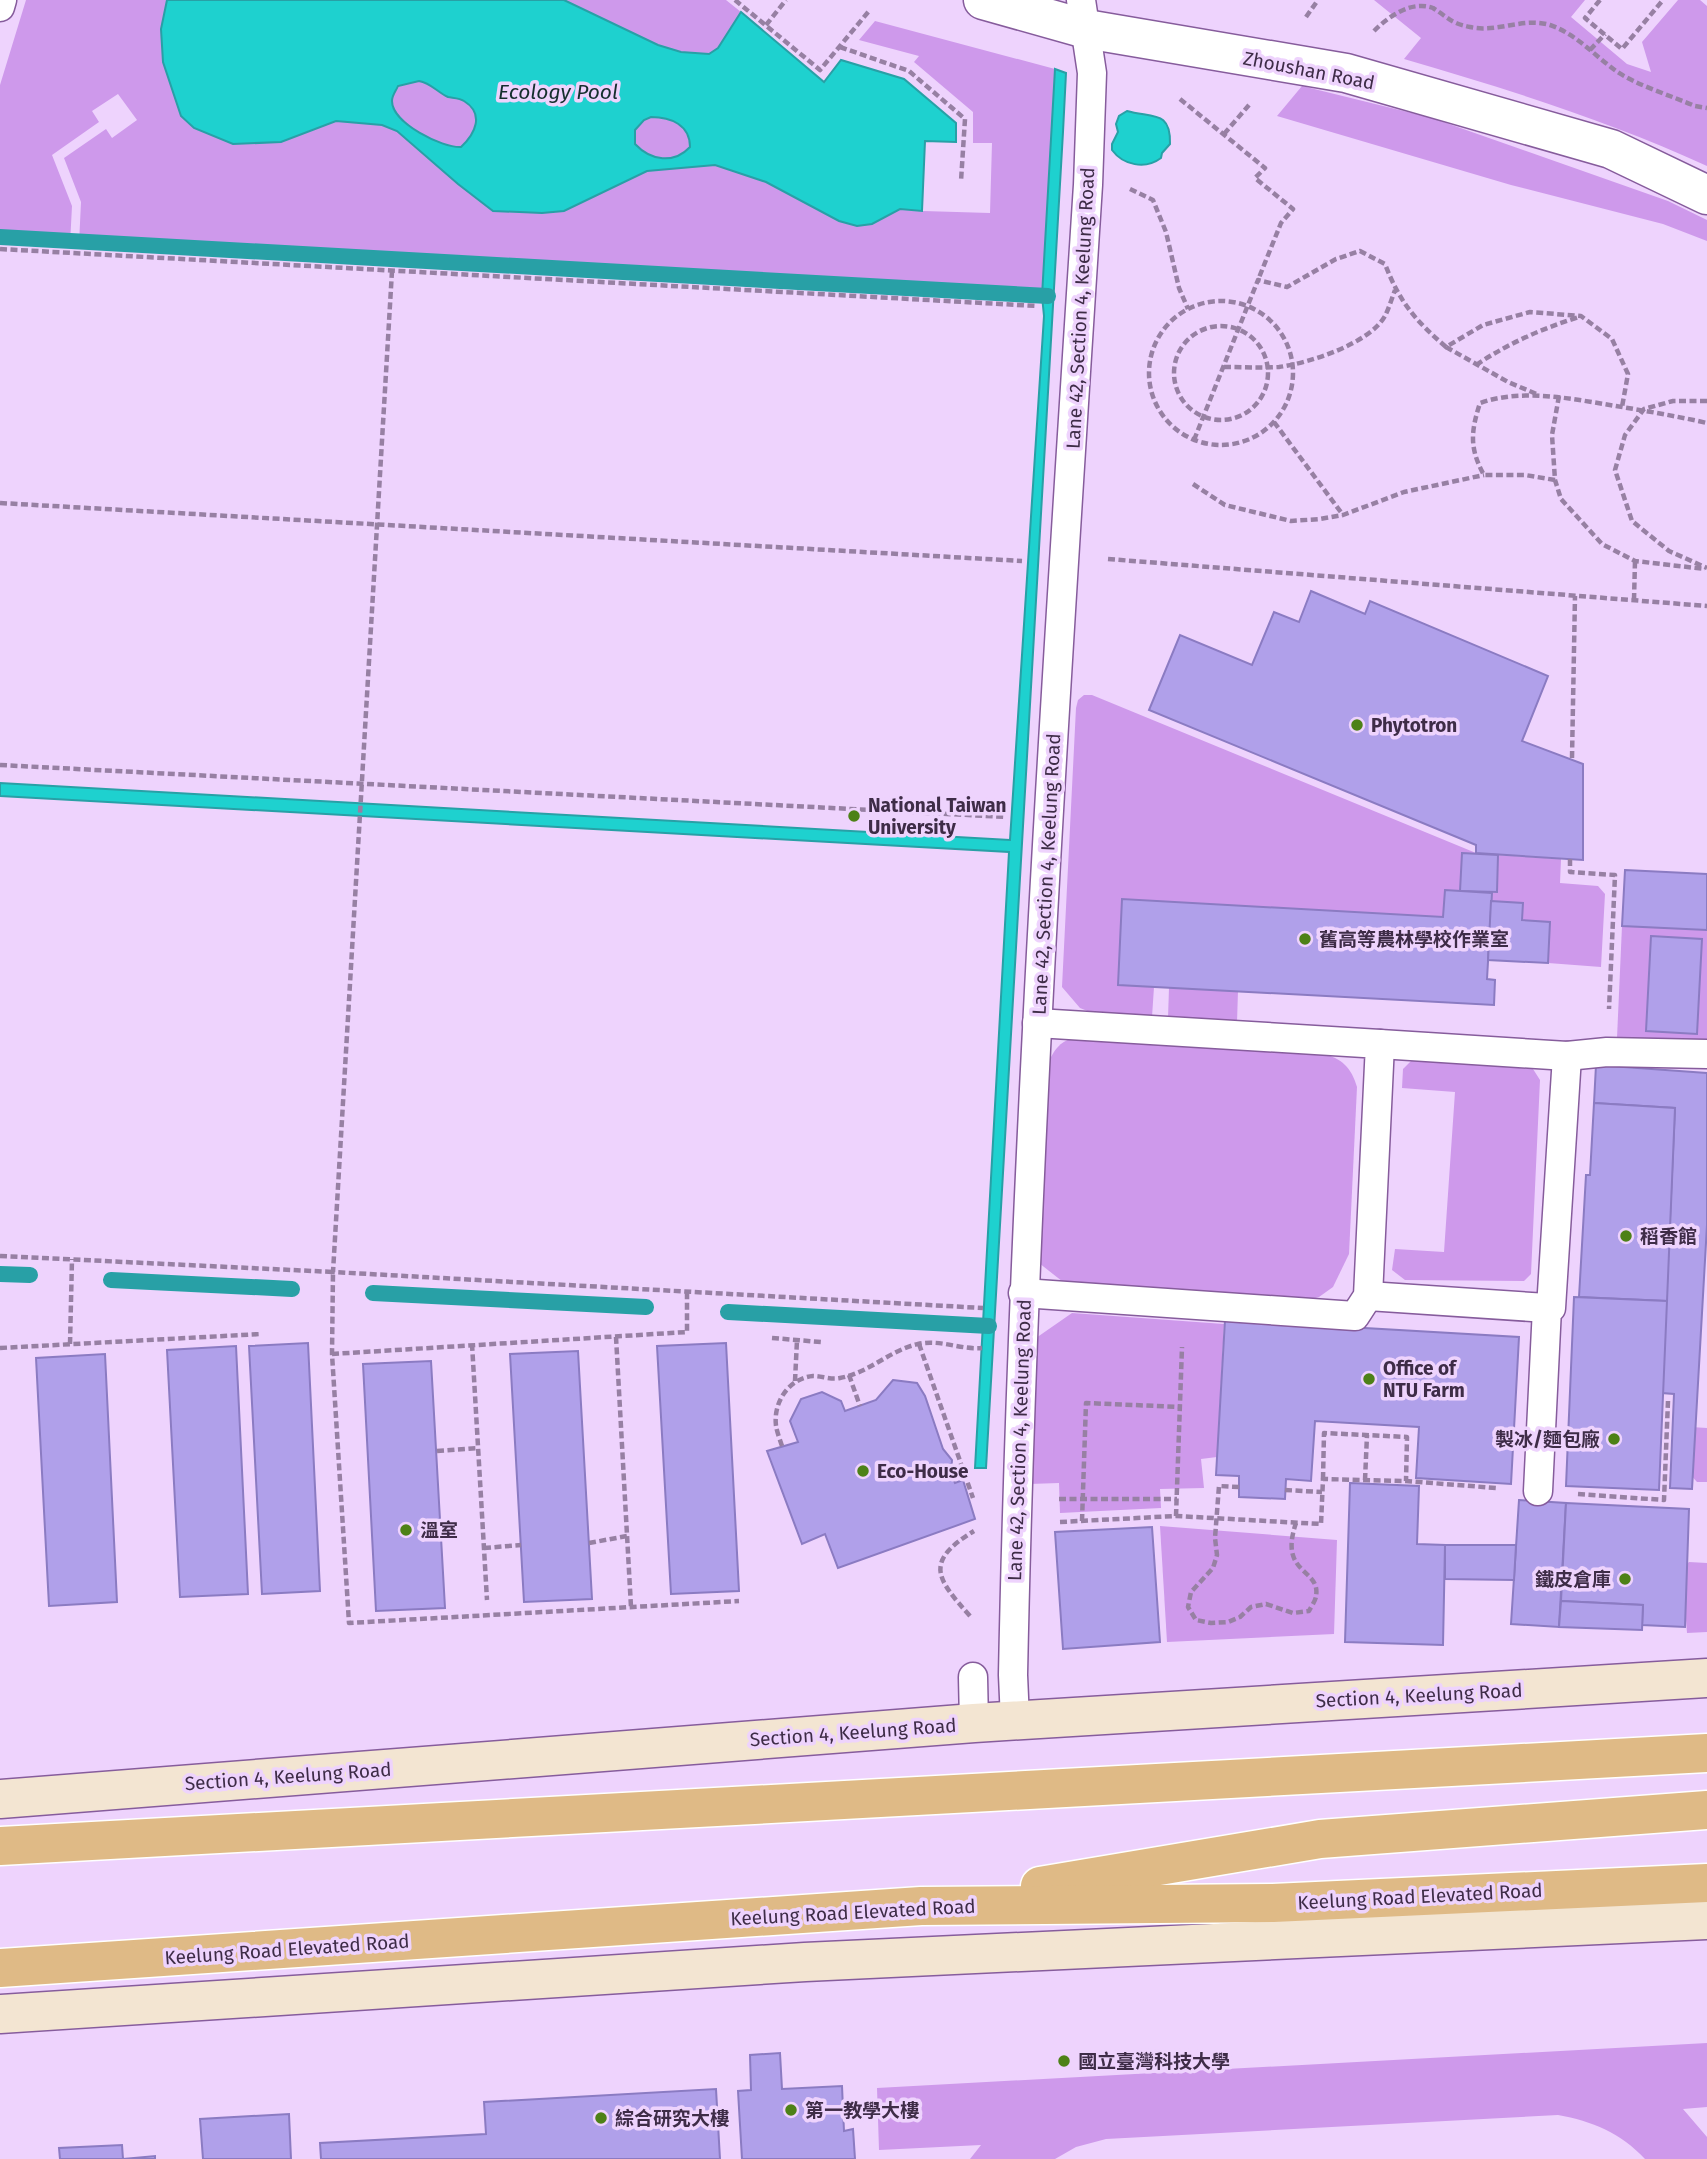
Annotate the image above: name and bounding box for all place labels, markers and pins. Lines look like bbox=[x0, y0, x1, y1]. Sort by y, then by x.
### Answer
place label: Phytotron bbox=[1371, 714, 1457, 737]
marker: Phytotron bbox=[1349, 717, 1365, 733]
place label: National Taiwan University bbox=[868, 794, 1007, 839]
marker: National Taiwan University bbox=[846, 808, 862, 824]
place label: 舊高等農林學校作業室 bbox=[1319, 928, 1509, 951]
marker: 舊高等農林學校作業室 bbox=[1297, 931, 1313, 947]
place label: 稻香館 bbox=[1640, 1225, 1697, 1248]
marker: 稻香館 bbox=[1618, 1228, 1634, 1244]
place label: Office of NTU Farm bbox=[1383, 1357, 1465, 1402]
marker: Office of NTU Farm bbox=[1361, 1371, 1377, 1387]
place label: 製冰/麵包廠 bbox=[1495, 1428, 1600, 1451]
marker: 製冰/麵包廠 bbox=[1606, 1431, 1622, 1447]
place label: Eco-House bbox=[877, 1460, 968, 1483]
marker: Eco-House bbox=[855, 1463, 871, 1479]
place label: 溫室 bbox=[420, 1519, 458, 1542]
marker: 溫室 bbox=[398, 1522, 414, 1538]
place label: 鐵皮倉庫 bbox=[1535, 1568, 1611, 1591]
marker: 鐵皮倉庫 bbox=[1617, 1571, 1633, 1587]
place label: 國立臺灣科技大學 bbox=[1078, 2050, 1230, 2073]
marker: 國立臺灣科技大學 bbox=[1056, 2053, 1072, 2069]
place label: 第一教學大樓 bbox=[805, 2099, 919, 2122]
marker: 第一教學大樓 bbox=[783, 2102, 799, 2118]
place label: 綜合研究大樓 bbox=[615, 2107, 729, 2130]
marker: 綜合研究大樓 bbox=[593, 2110, 609, 2126]

